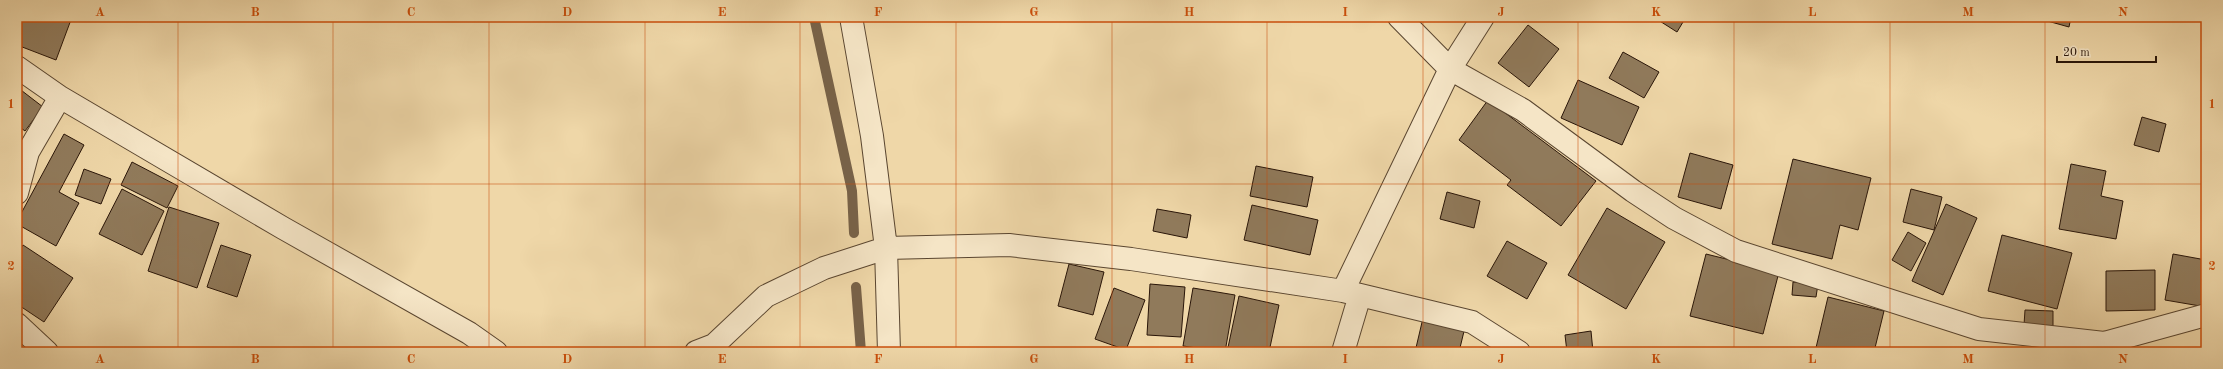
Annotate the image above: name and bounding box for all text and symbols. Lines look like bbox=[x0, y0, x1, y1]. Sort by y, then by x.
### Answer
text: A bbox=[95, 6, 105, 19]
text: B bbox=[250, 6, 260, 19]
text: C bbox=[407, 6, 415, 19]
text: D bbox=[562, 6, 572, 19]
text: E bbox=[718, 6, 727, 19]
text: F bbox=[874, 6, 883, 19]
text: G bbox=[1029, 6, 1039, 19]
text: H bbox=[1184, 6, 1195, 19]
text: I bbox=[1342, 6, 1348, 19]
text: J bbox=[1497, 6, 1505, 19]
text: K bbox=[1651, 6, 1661, 19]
text: L bbox=[1808, 6, 1817, 19]
text: M bbox=[1962, 6, 1974, 19]
text: N bbox=[2118, 6, 2128, 19]
scale bar bbox=[2057, 38, 2156, 64]
text: 20 m bbox=[2063, 47, 2090, 59]
text: 1 bbox=[7, 98, 15, 111]
text: 1 bbox=[2208, 98, 2216, 111]
text: 2 bbox=[7, 260, 15, 273]
text: 2 bbox=[2208, 260, 2216, 273]
text: A bbox=[95, 353, 105, 366]
text: B bbox=[250, 353, 260, 366]
text: C bbox=[407, 353, 415, 366]
text: D bbox=[562, 353, 572, 366]
text: E bbox=[718, 353, 727, 366]
text: F bbox=[874, 353, 883, 366]
text: G bbox=[1029, 353, 1039, 366]
text: H bbox=[1184, 353, 1195, 366]
text: I bbox=[1342, 353, 1348, 366]
text: J bbox=[1497, 353, 1505, 366]
text: K bbox=[1651, 353, 1661, 366]
text: L bbox=[1808, 353, 1817, 366]
text: M bbox=[1962, 353, 1974, 366]
text: N bbox=[2118, 353, 2128, 366]

